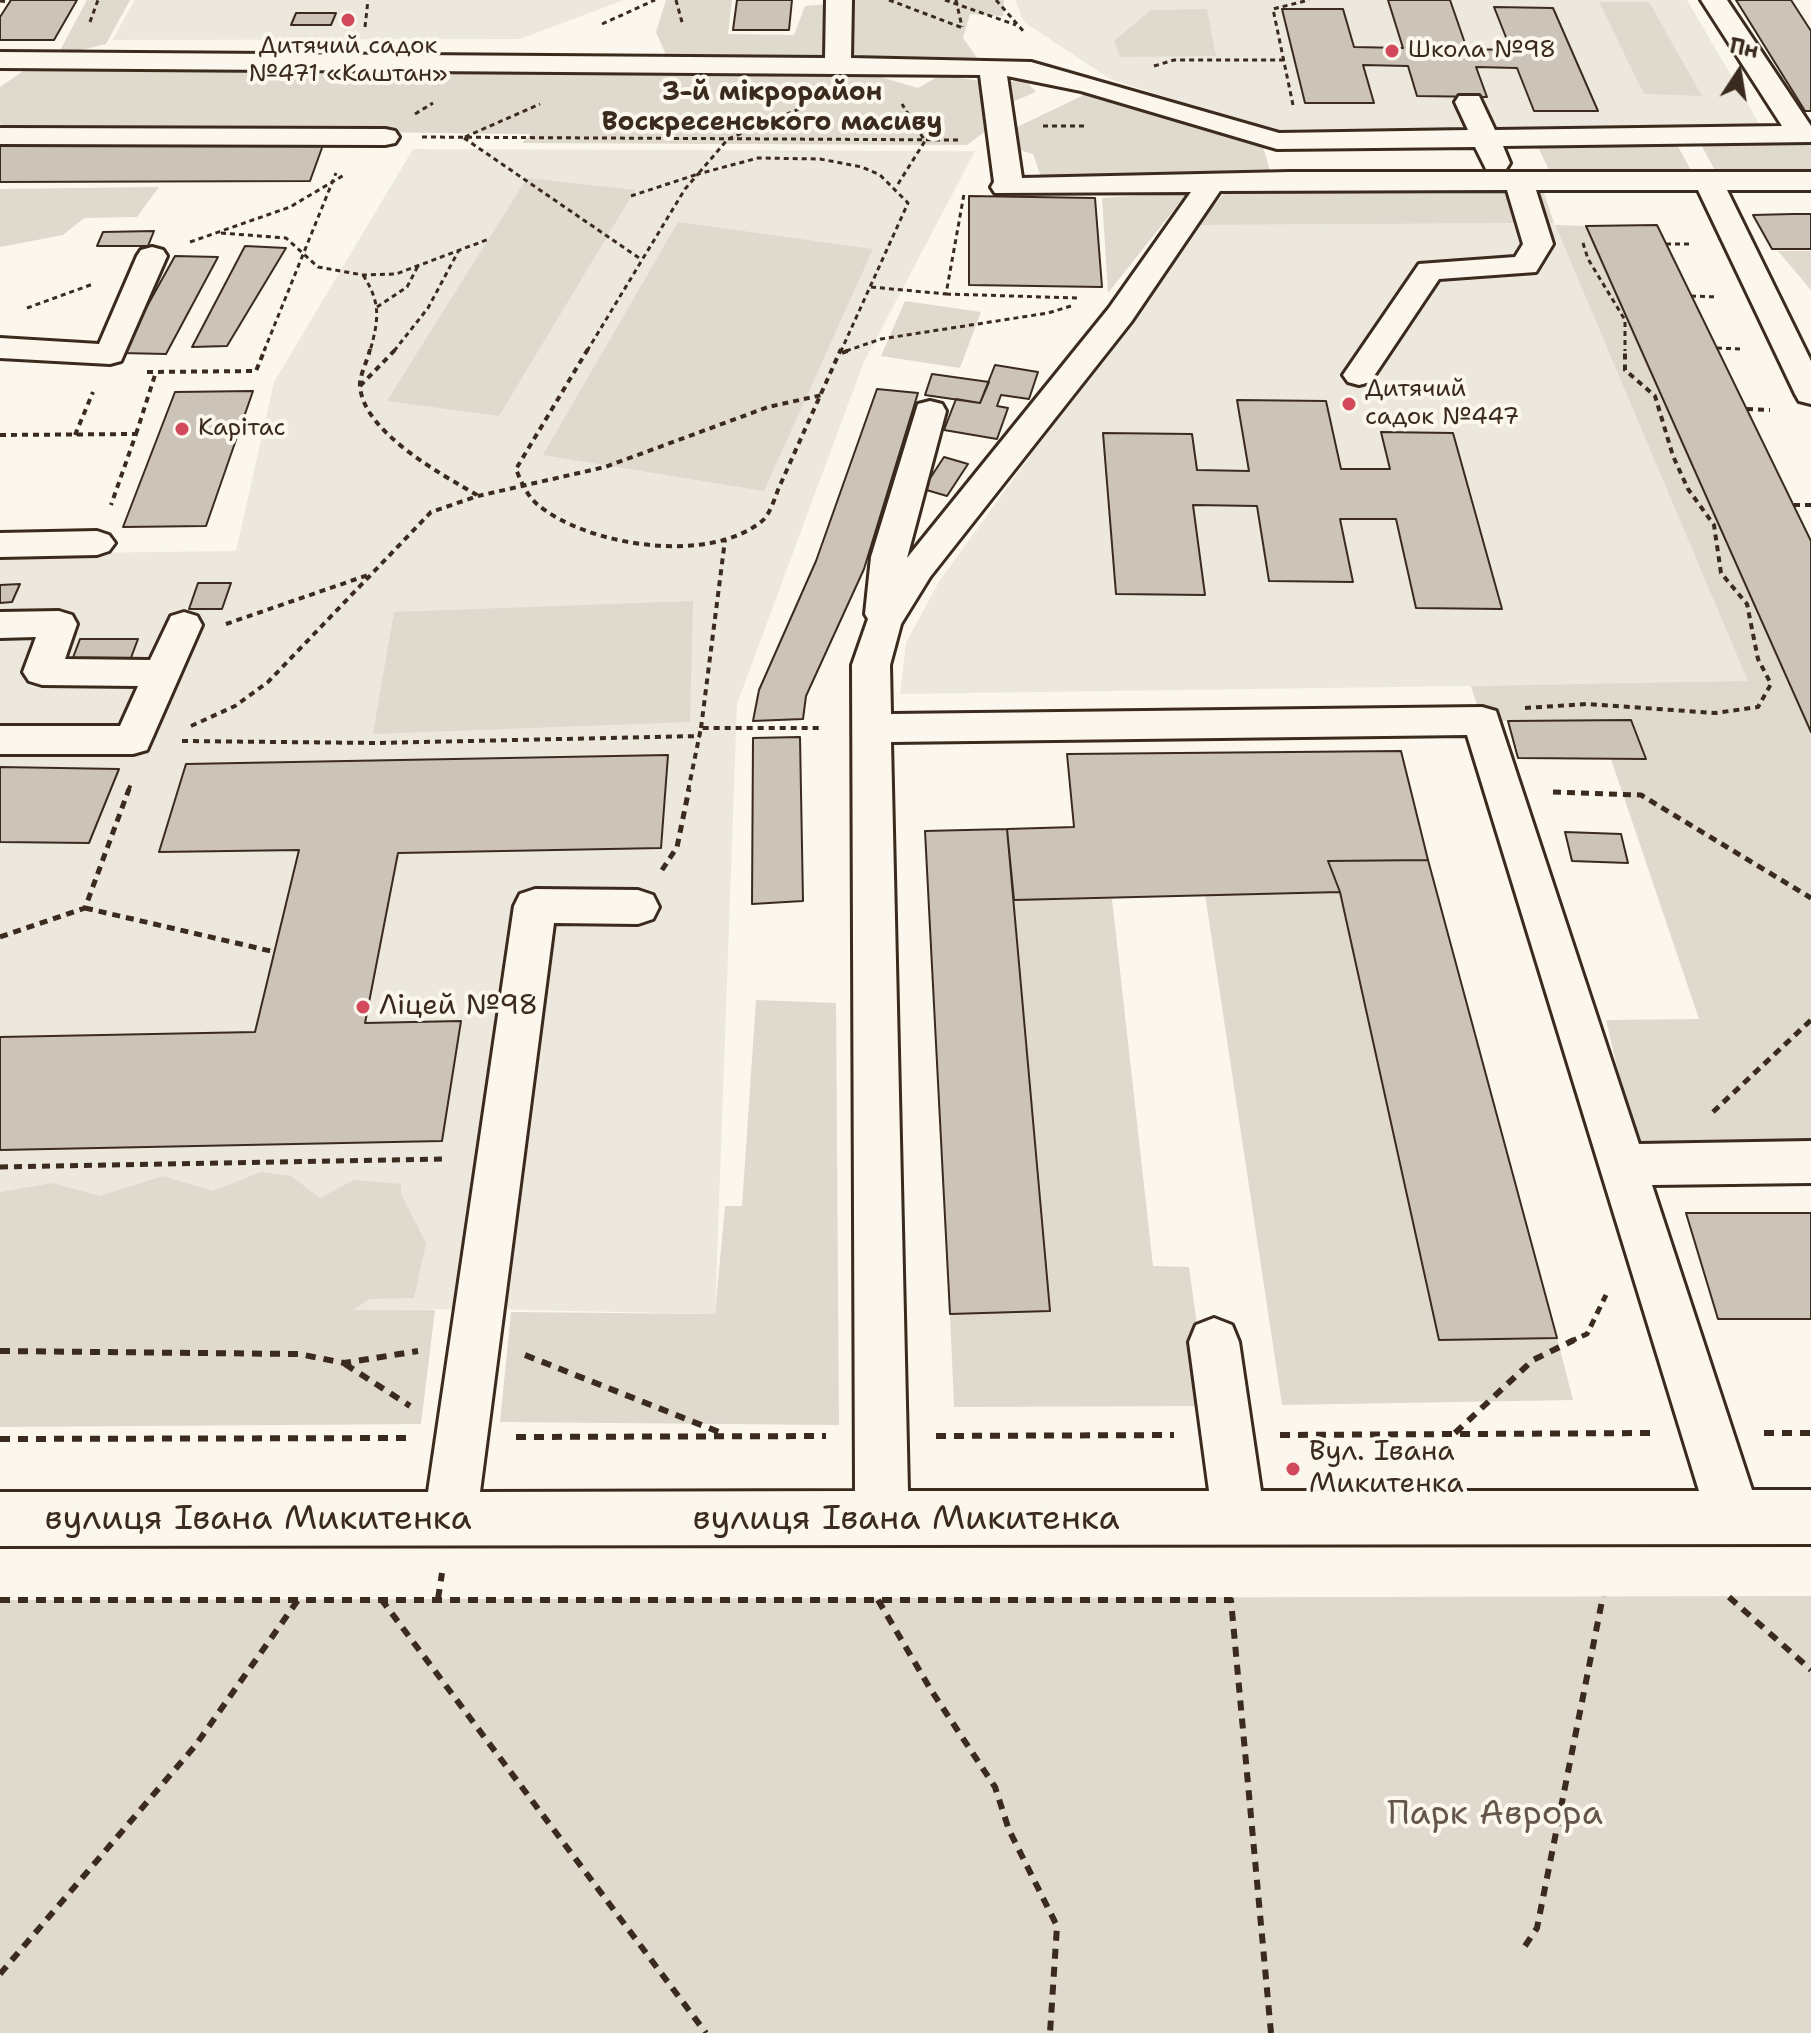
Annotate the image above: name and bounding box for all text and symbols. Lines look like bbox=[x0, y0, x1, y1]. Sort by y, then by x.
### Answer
marker: Дитячий садок №471 «Каштан» bbox=[339, 11, 357, 29]
text: Пн bbox=[1727, 31, 1761, 65]
north arrow bbox=[1699, 32, 1779, 112]
place label: Дитячий садок №471 «Каштан» bbox=[249, 33, 447, 89]
place label: Школа №98 bbox=[1408, 37, 1556, 65]
marker: Школа №98 bbox=[1383, 42, 1401, 60]
district label: 3-й мікрорайон Воскресенського масиву bbox=[602, 77, 942, 138]
place label: Дитячий садок №447 bbox=[1365, 376, 1519, 432]
marker: Дитячий садок №447 bbox=[1340, 395, 1358, 413]
place label: Карітас bbox=[198, 415, 286, 443]
marker: Карітас bbox=[173, 420, 191, 438]
place label: Ліцей №98 bbox=[379, 990, 538, 1024]
marker: Ліцей №98 bbox=[354, 998, 372, 1016]
place label: Вул. Івана Микитенка bbox=[1309, 1436, 1464, 1502]
marker: Вул. Івана Микитенка bbox=[1284, 1460, 1302, 1478]
street label: вулиця Івана Микитенка bbox=[44, 1500, 472, 1540]
street label: вулиця Івана Микитенка bbox=[692, 1500, 1120, 1540]
park label: Парк Аврора bbox=[1387, 1795, 1603, 1835]

